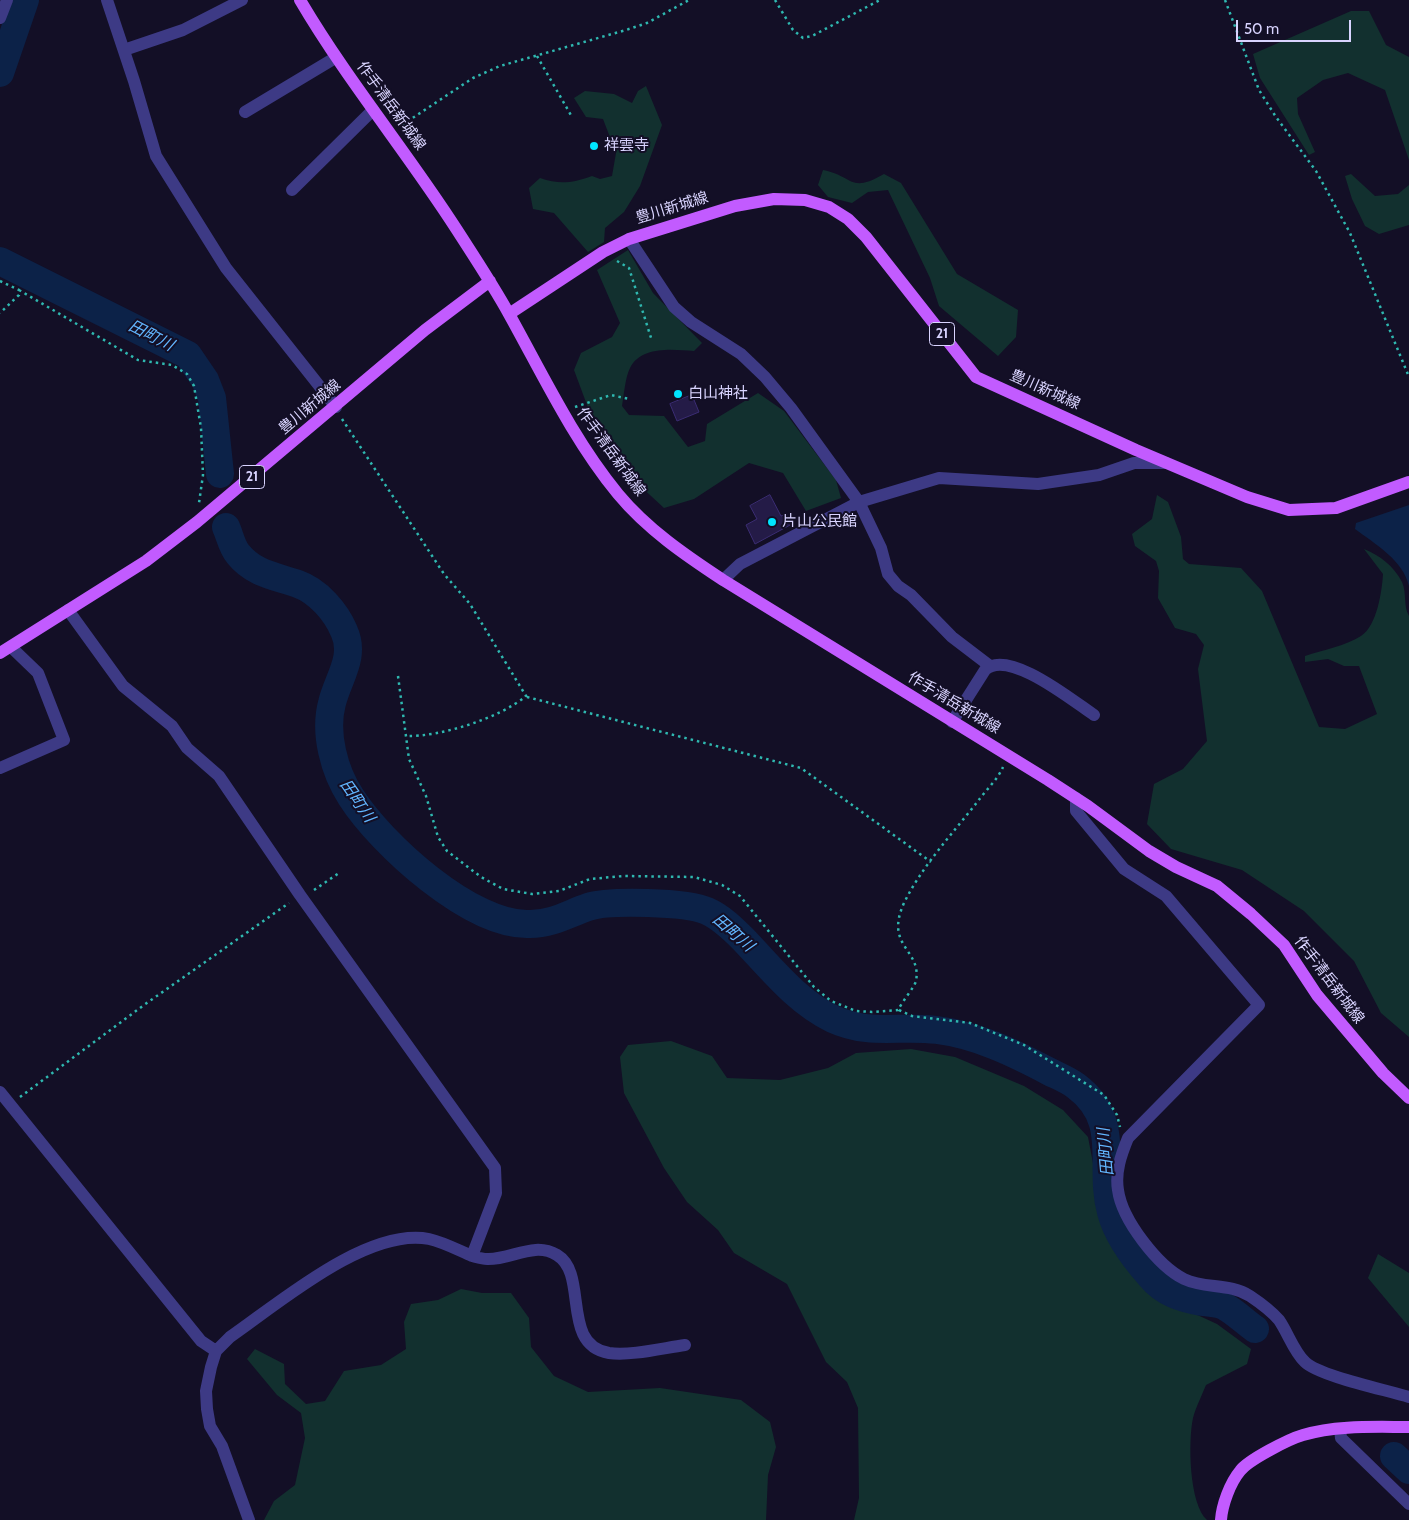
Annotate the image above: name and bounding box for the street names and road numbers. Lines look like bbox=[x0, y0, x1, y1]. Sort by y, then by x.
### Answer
street label: 作手清岳新城線 bbox=[353, 58, 429, 154]
street label: 豊川新城線 bbox=[634, 188, 710, 228]
road number: 21 bbox=[930, 322, 954, 346]
street label: 豊川新城線 bbox=[1007, 367, 1083, 413]
street label: 豊川新城線 bbox=[275, 376, 345, 438]
street label: 作手清岳新城線 bbox=[573, 404, 649, 500]
road number: 21 bbox=[240, 466, 264, 488]
street label: 作手清岳新城線 bbox=[904, 668, 1004, 738]
street label: 作手清岳新城線 bbox=[1290, 933, 1368, 1027]

